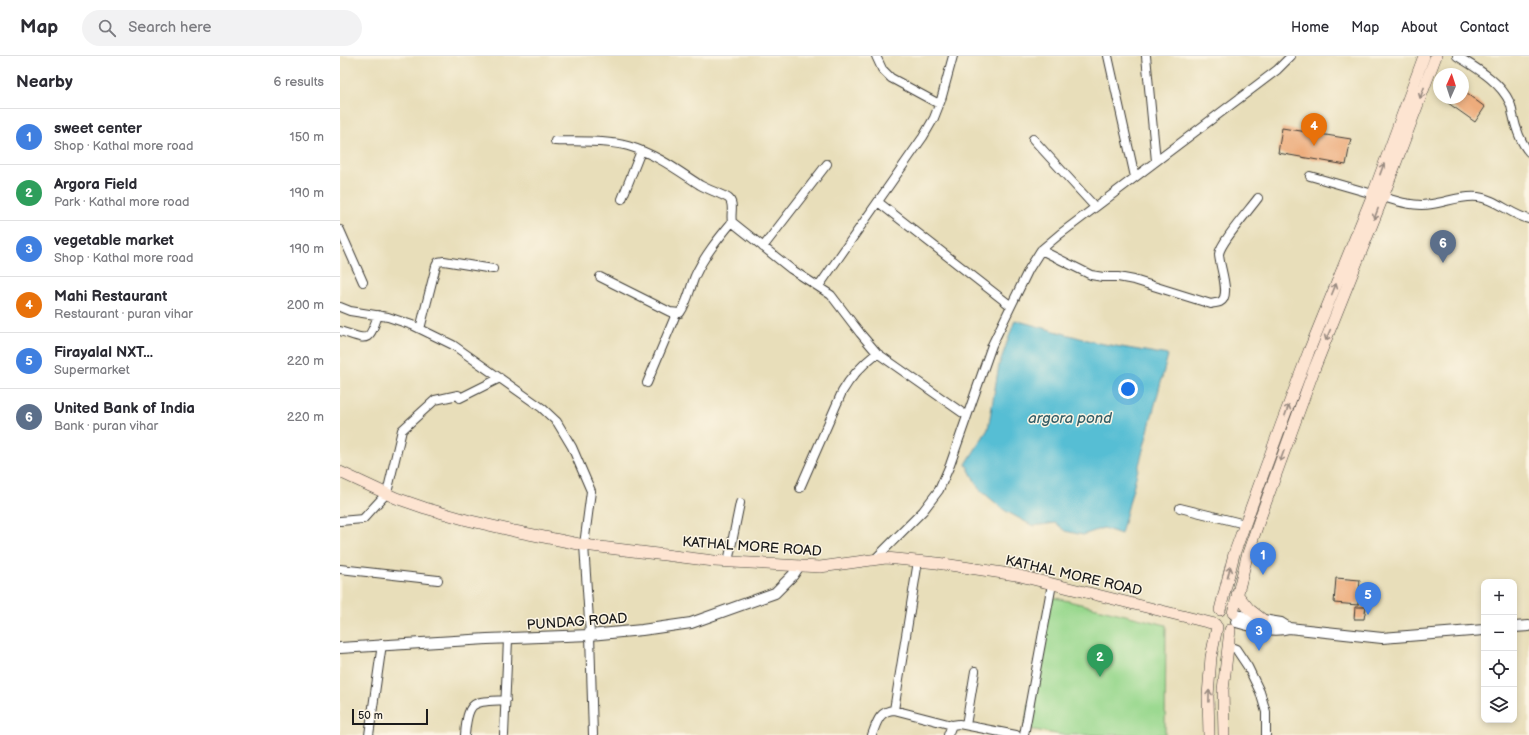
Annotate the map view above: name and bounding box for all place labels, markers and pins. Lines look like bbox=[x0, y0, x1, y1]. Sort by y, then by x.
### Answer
pin: 4 bbox=[1301, 113, 1327, 146]
pin: 6 bbox=[1430, 230, 1456, 263]
pin: 1 bbox=[1250, 542, 1276, 575]
pin: 5 bbox=[1355, 582, 1381, 615]
pin: 3 bbox=[1246, 618, 1272, 651]
pin: 2 bbox=[1087, 644, 1113, 677]

